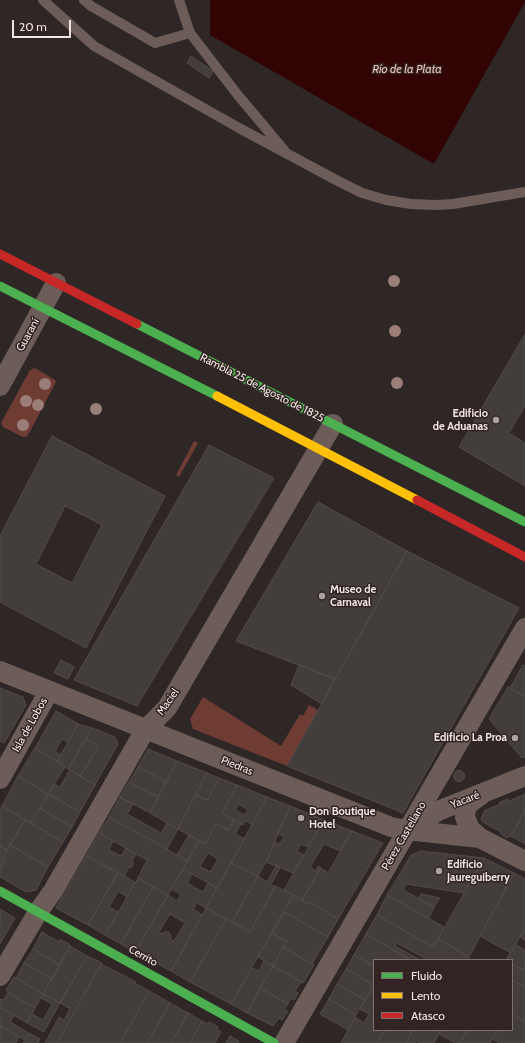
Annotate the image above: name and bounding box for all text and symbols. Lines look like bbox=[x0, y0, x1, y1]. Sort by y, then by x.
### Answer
scale bar bbox=[14, 12, 73, 38]
text: 20 m bbox=[19, 19, 47, 34]
water label: Río de la Plata bbox=[372, 62, 442, 76]
street label: Guaraní bbox=[14, 316, 42, 354]
street label: Rambla 25 de Agosto de 1825 bbox=[198, 351, 326, 425]
place label: Edificio de Aduanas bbox=[433, 407, 488, 433]
marker: Edificio de Aduanas bbox=[491, 415, 501, 425]
place label: Museo de Carnaval bbox=[330, 583, 376, 609]
marker: Museo de Carnaval bbox=[317, 591, 327, 601]
street label: Maciel bbox=[154, 686, 182, 718]
street label: Isla de Lobos bbox=[10, 696, 50, 754]
place label: Edificio La Proa bbox=[434, 731, 507, 745]
marker: Edificio La Proa bbox=[510, 733, 520, 743]
street label: Piedras bbox=[219, 754, 255, 778]
street label: Yacaré bbox=[449, 788, 481, 812]
street label: Pérez Castellano bbox=[379, 799, 429, 873]
place label: Don Boutique Hotel bbox=[309, 805, 375, 831]
marker: Don Boutique Hotel bbox=[296, 813, 306, 823]
place label: Edificio Jaureguiberry bbox=[447, 858, 510, 884]
marker: Edificio Jaureguiberry bbox=[434, 866, 444, 876]
street label: Cerrito bbox=[126, 943, 160, 969]
legend bbox=[373, 959, 513, 1031]
text: Fluido bbox=[411, 968, 442, 983]
text: Lento bbox=[411, 988, 440, 1003]
text: Atasco bbox=[411, 1008, 445, 1023]

